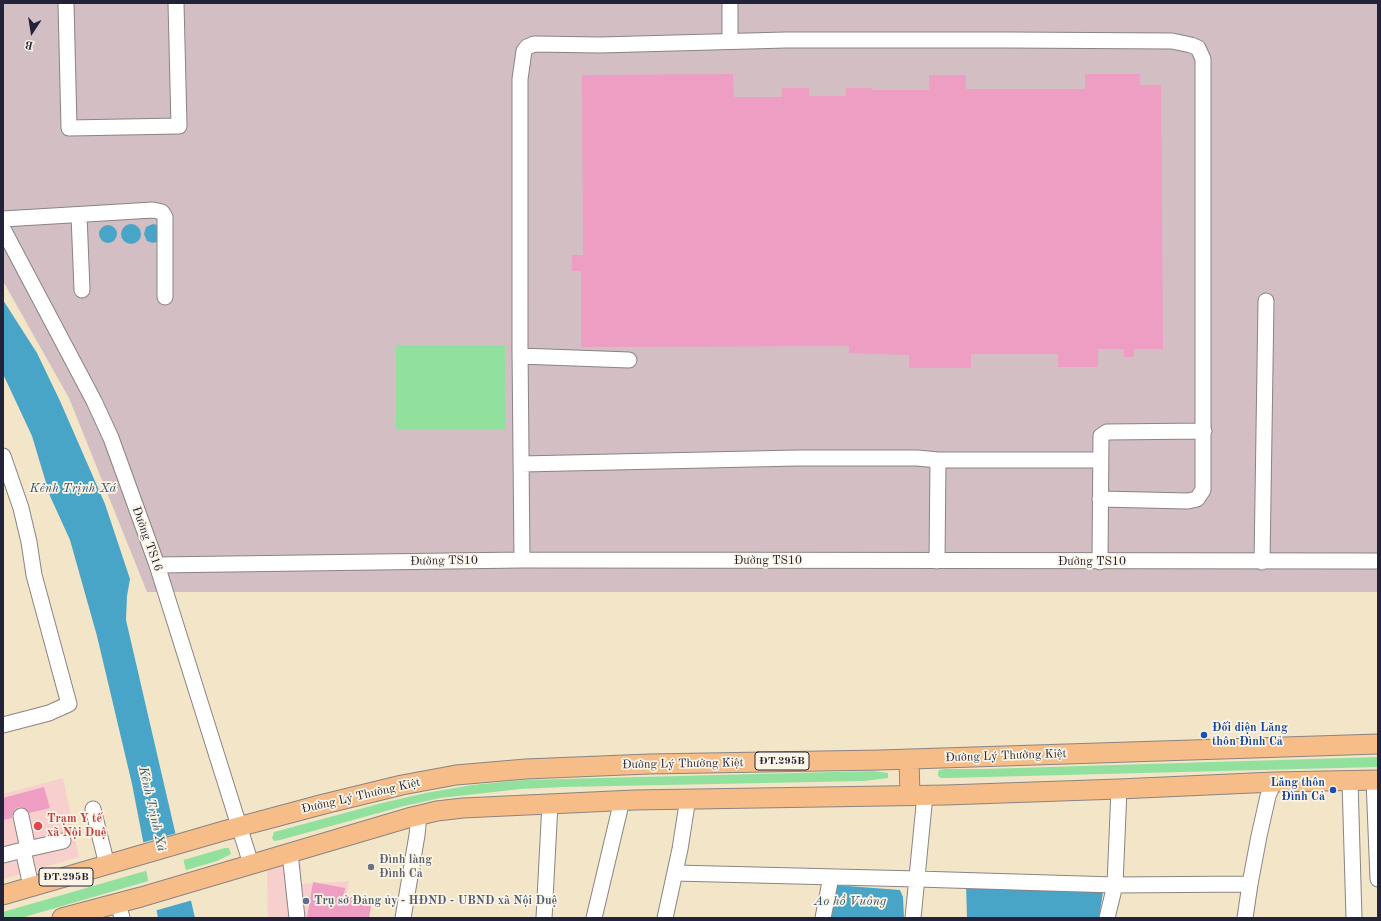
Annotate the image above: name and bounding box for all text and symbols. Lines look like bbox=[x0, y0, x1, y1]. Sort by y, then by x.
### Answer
north arrow bbox=[12, 12, 52, 52]
text: B bbox=[24, 38, 34, 50]
water label: Kênh Trịnh Xá bbox=[30, 481, 116, 497]
street label: Đường TS16 bbox=[129, 505, 165, 573]
street label: Đường TS10 bbox=[410, 553, 478, 569]
street label: Đường TS10 bbox=[734, 554, 802, 568]
street label: Đường TS10 bbox=[1058, 555, 1126, 569]
place label: Đối diện Lăng thôn Đình Cả bbox=[1212, 721, 1288, 749]
marker: Đối diện Lăng thôn Đình Cả bbox=[1199, 730, 1209, 740]
street label: Đường Lý Thường Kiệt bbox=[945, 747, 1067, 765]
road number: ĐT.295B bbox=[755, 752, 809, 770]
street label: Đường Lý Thường Kiệt bbox=[622, 756, 744, 772]
water label: Kênh Trịnh Xá bbox=[135, 765, 169, 853]
street label: Đường Lý Thường Kiệt bbox=[300, 775, 422, 817]
place label: Lăng thôn Đình Cả bbox=[1270, 776, 1325, 804]
marker: Lăng thôn Đình Cả bbox=[1328, 785, 1338, 795]
place label: Trạm Y tế xã Nội Duệ bbox=[47, 812, 107, 840]
marker: Trạm Y tế xã Nội Duệ bbox=[32, 820, 44, 832]
place label: Đình làng Đình Cả bbox=[379, 853, 432, 881]
marker: Đình làng Đình Cả bbox=[366, 862, 376, 872]
road number: ĐT.295B bbox=[39, 868, 93, 886]
place label: Trụ sở Đảng ủy - HĐND - UBND xã Nội Duệ bbox=[314, 894, 557, 908]
water label: Ao hồ Vuông bbox=[814, 894, 886, 910]
marker: Trụ sở Đảng ủy - HĐND - UBND xã Nội Duệ bbox=[301, 896, 311, 906]

